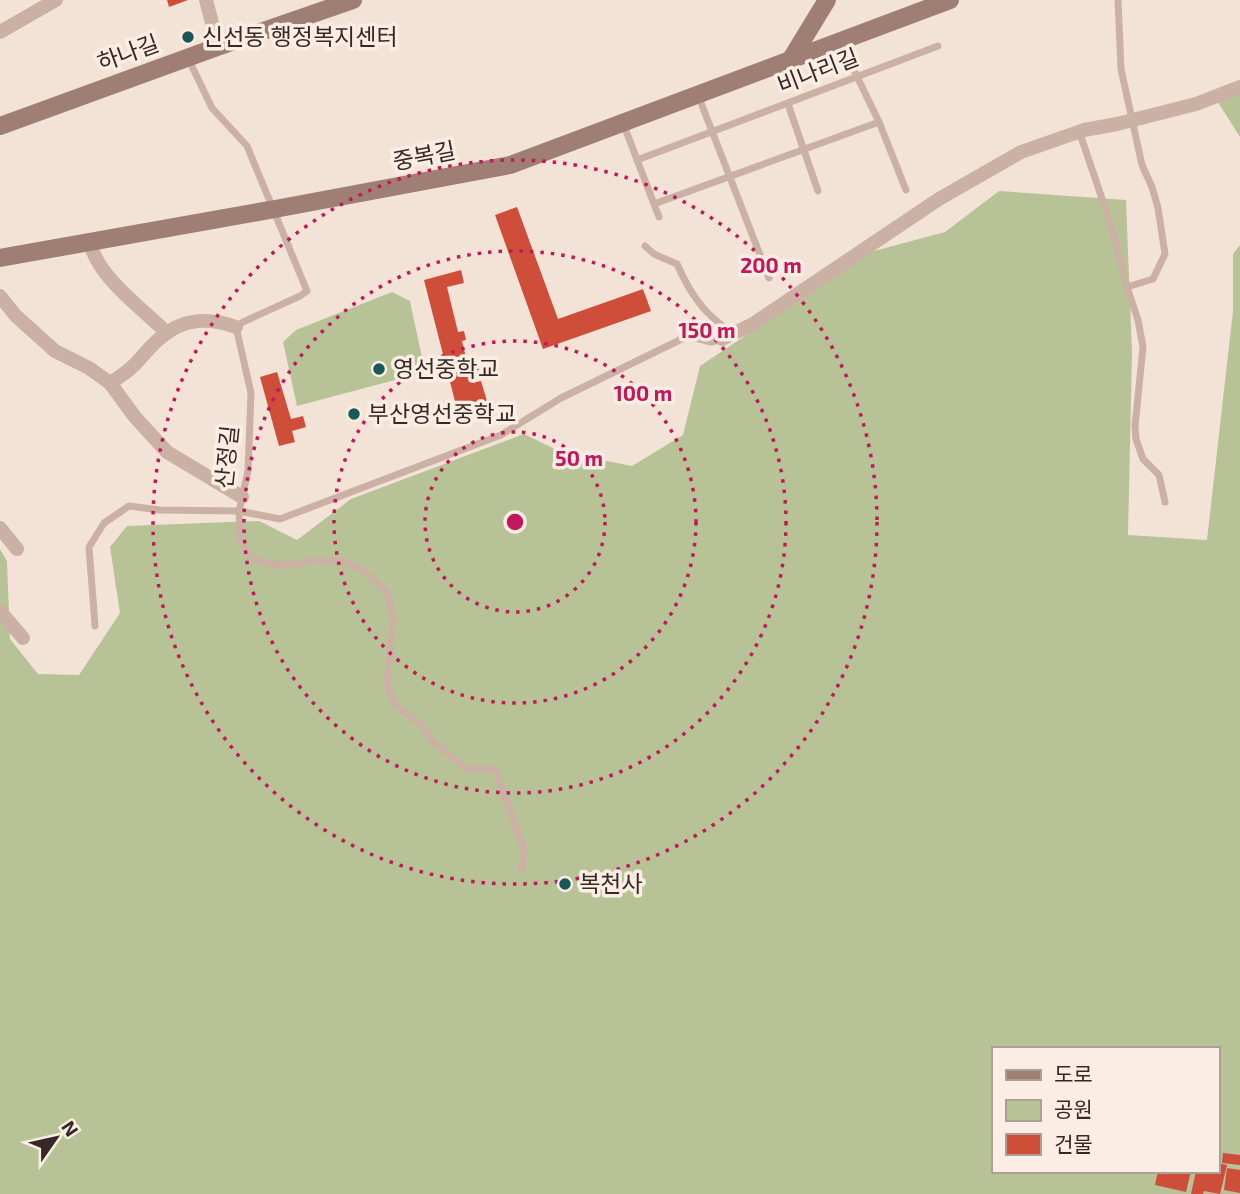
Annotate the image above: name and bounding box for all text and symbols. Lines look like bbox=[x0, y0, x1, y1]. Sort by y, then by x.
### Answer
place label: 신선동 행정복지센터 bbox=[202, 22, 398, 50]
street label: 하나길 bbox=[93, 28, 162, 76]
marker: 신선동 행정복지센터 bbox=[180, 29, 196, 45]
street label: 비나리길 bbox=[773, 42, 862, 98]
street label: 중복길 bbox=[390, 135, 458, 175]
text: 200 m bbox=[740, 252, 802, 277]
text: 150 m bbox=[679, 317, 735, 342]
place label: 영선중학교 bbox=[393, 354, 499, 382]
marker: 영선중학교 bbox=[371, 361, 387, 377]
text: 100 m bbox=[614, 380, 672, 405]
place label: 부산영선중학교 bbox=[368, 399, 516, 427]
marker: 부산영선중학교 bbox=[346, 406, 362, 422]
street label: 산정길 bbox=[209, 424, 243, 490]
text: 50 m bbox=[555, 445, 603, 470]
centre of rings bbox=[503, 510, 527, 534]
place label: 복천사 bbox=[579, 869, 642, 897]
marker: 복천사 bbox=[557, 876, 573, 892]
legend bbox=[992, 1047, 1219, 1173]
text: 도로 bbox=[1054, 1061, 1093, 1086]
text: 공원 bbox=[1054, 1096, 1093, 1121]
north arrow bbox=[21, 1103, 91, 1173]
text: N bbox=[57, 1116, 84, 1140]
text: 건물 bbox=[1054, 1131, 1093, 1156]

